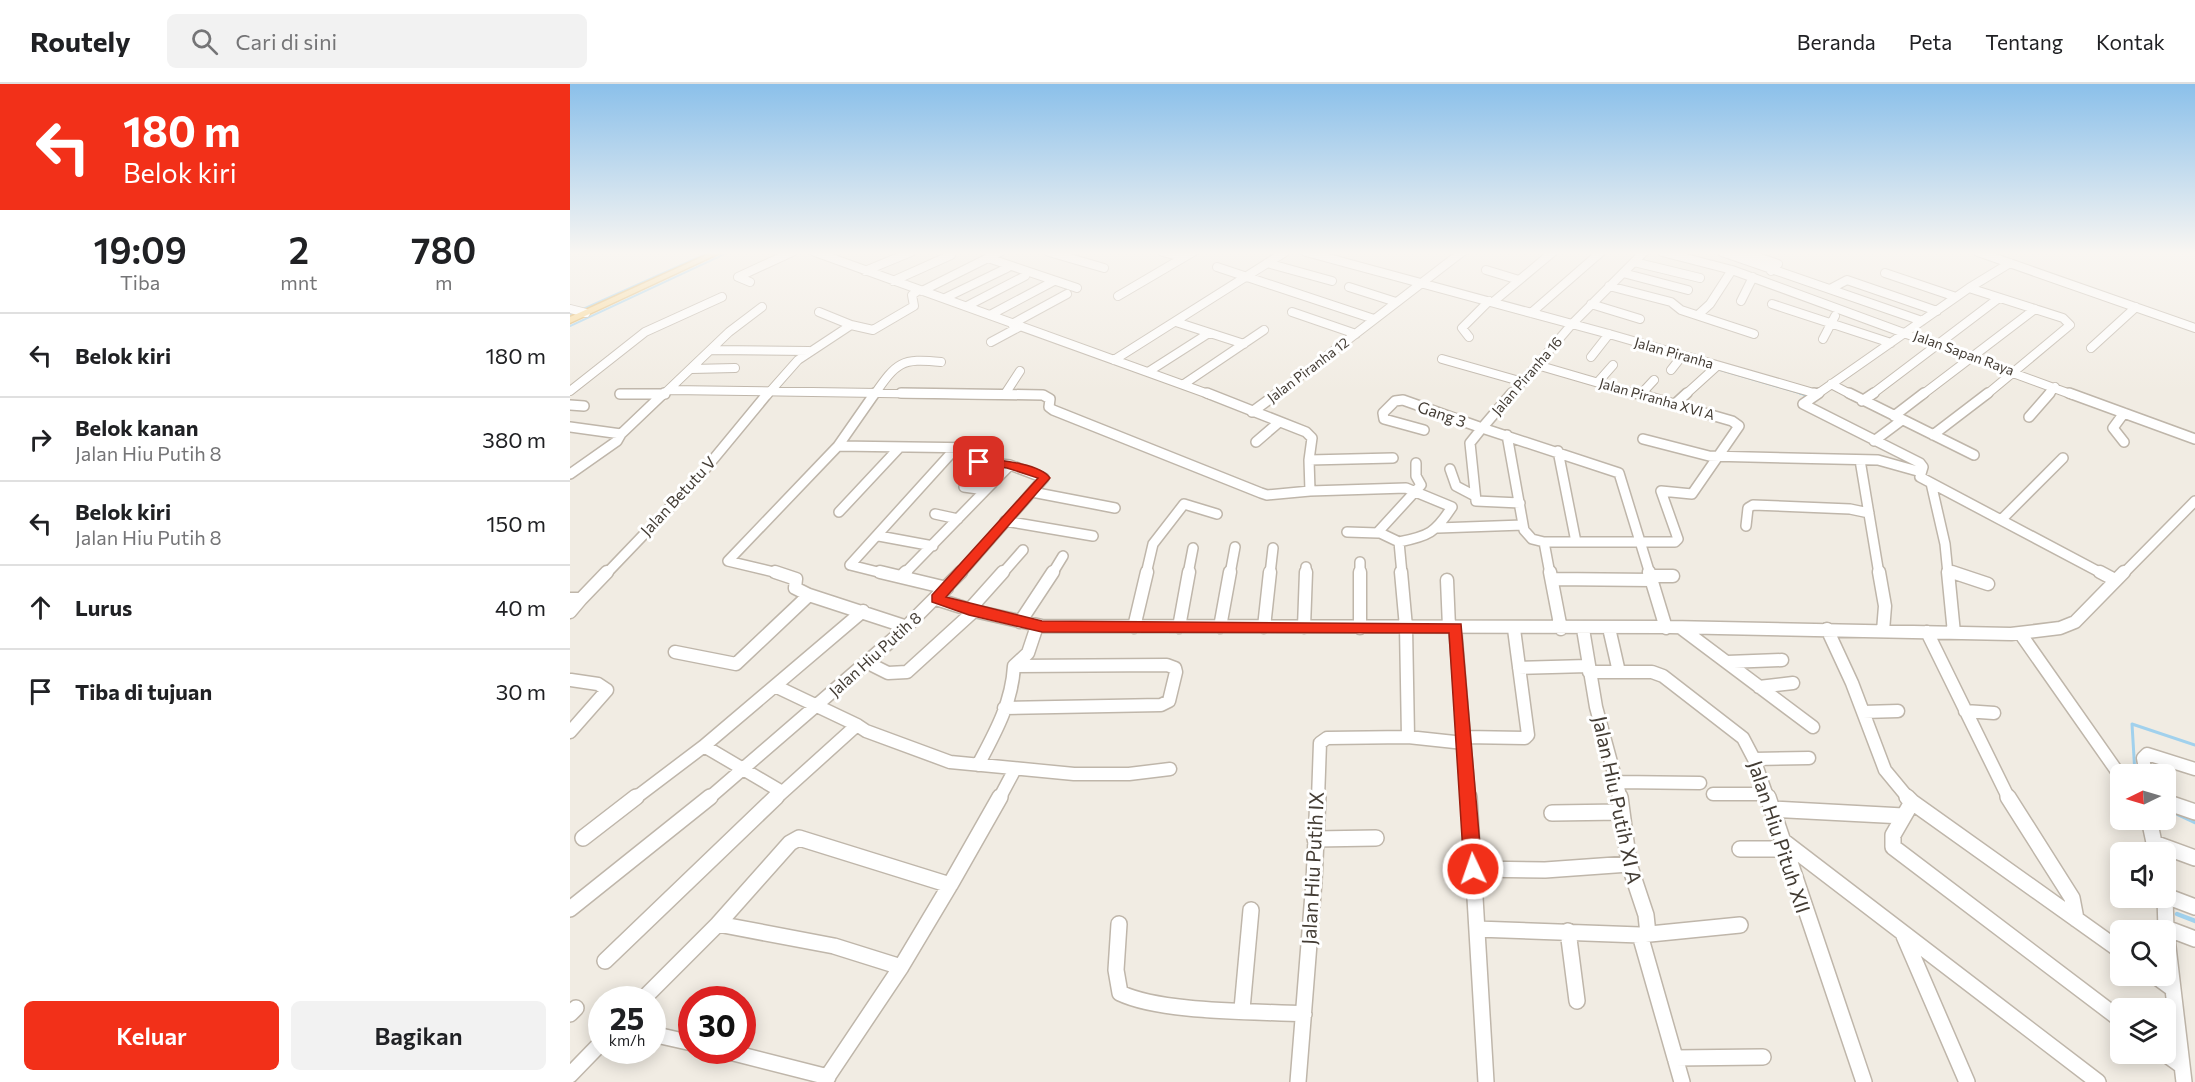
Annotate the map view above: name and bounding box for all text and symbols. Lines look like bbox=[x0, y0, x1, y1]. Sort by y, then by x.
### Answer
search box bbox=[167, 14, 587, 68]
text: Routely bbox=[30, 24, 131, 58]
icon: search bbox=[188, 25, 221, 58]
text: Cari di sini bbox=[236, 28, 337, 55]
text: Beranda bbox=[1797, 29, 1876, 54]
text: Peta bbox=[1909, 29, 1952, 54]
text: Tentang bbox=[1985, 29, 2063, 54]
text: Kontak bbox=[2096, 29, 2165, 54]
text: 180 m bbox=[123, 104, 241, 156]
icon: left bbox=[24, 108, 102, 186]
text: Belok kiri bbox=[123, 156, 237, 189]
text: 19:09 bbox=[94, 227, 187, 271]
text: 2 bbox=[289, 227, 309, 271]
text: 780 bbox=[411, 227, 476, 271]
text: Tiba bbox=[120, 270, 160, 294]
text: mnt bbox=[280, 270, 317, 294]
text: m bbox=[435, 270, 452, 294]
street label: Jalan Sapan Raya bbox=[1912, 326, 2017, 379]
street label: Jalan Piranha 12 bbox=[1263, 333, 1352, 406]
street label: Jalan Piranha 16 bbox=[1488, 333, 1565, 418]
street label: Jalan Piranha bbox=[1633, 333, 1716, 372]
icon: left bbox=[24, 339, 57, 372]
text: Belok kiri bbox=[75, 342, 171, 369]
text: 180 m bbox=[485, 342, 546, 369]
street label: Jalan Piranha XVI A bbox=[1597, 374, 1717, 423]
street label: Gang 3 bbox=[1415, 396, 1469, 431]
text: Belok kanan bbox=[75, 414, 198, 441]
icon: right bbox=[24, 423, 57, 456]
text: 380 m bbox=[482, 426, 546, 453]
pin bbox=[953, 436, 1004, 487]
text: Jalan Hiu Putih 8 bbox=[75, 441, 222, 465]
icon: arrive bbox=[962, 445, 995, 478]
street label: Jalan Betutu V bbox=[636, 452, 719, 539]
text: Belok kiri bbox=[75, 498, 171, 525]
icon: left bbox=[24, 507, 57, 540]
text: 150 m bbox=[486, 510, 546, 537]
text: Jalan Hiu Putih 8 bbox=[75, 525, 222, 549]
icon: ahead bbox=[24, 591, 57, 624]
text: Lurus bbox=[75, 594, 132, 621]
text: 40 m bbox=[495, 594, 546, 621]
street label: Jalan Hiu Putih 8 bbox=[825, 607, 925, 700]
icon: arrive bbox=[24, 675, 57, 708]
text: Tiba di tujuan bbox=[75, 678, 212, 705]
text: 30 m bbox=[496, 678, 546, 705]
street label: Jalan Hiu Putih XI A bbox=[1588, 713, 1648, 886]
street label: Jalan Hiu Pituh XII bbox=[1744, 757, 1816, 916]
north arrow bbox=[2110, 764, 2176, 830]
map controls bbox=[2110, 764, 2176, 1064]
street label: Jalan Hiu Putih IX bbox=[1296, 791, 1328, 945]
position arrow bbox=[1441, 837, 1505, 901]
button: sound bbox=[2110, 842, 2176, 908]
button: search bbox=[2110, 920, 2176, 986]
speed limit sign: 30 bbox=[678, 986, 756, 1064]
button: layers bbox=[2110, 998, 2176, 1064]
text: 25 bbox=[610, 999, 644, 1036]
button: Keluar bbox=[24, 1001, 279, 1070]
button: Bagikan bbox=[291, 1001, 546, 1070]
text: km/h bbox=[609, 1031, 645, 1049]

